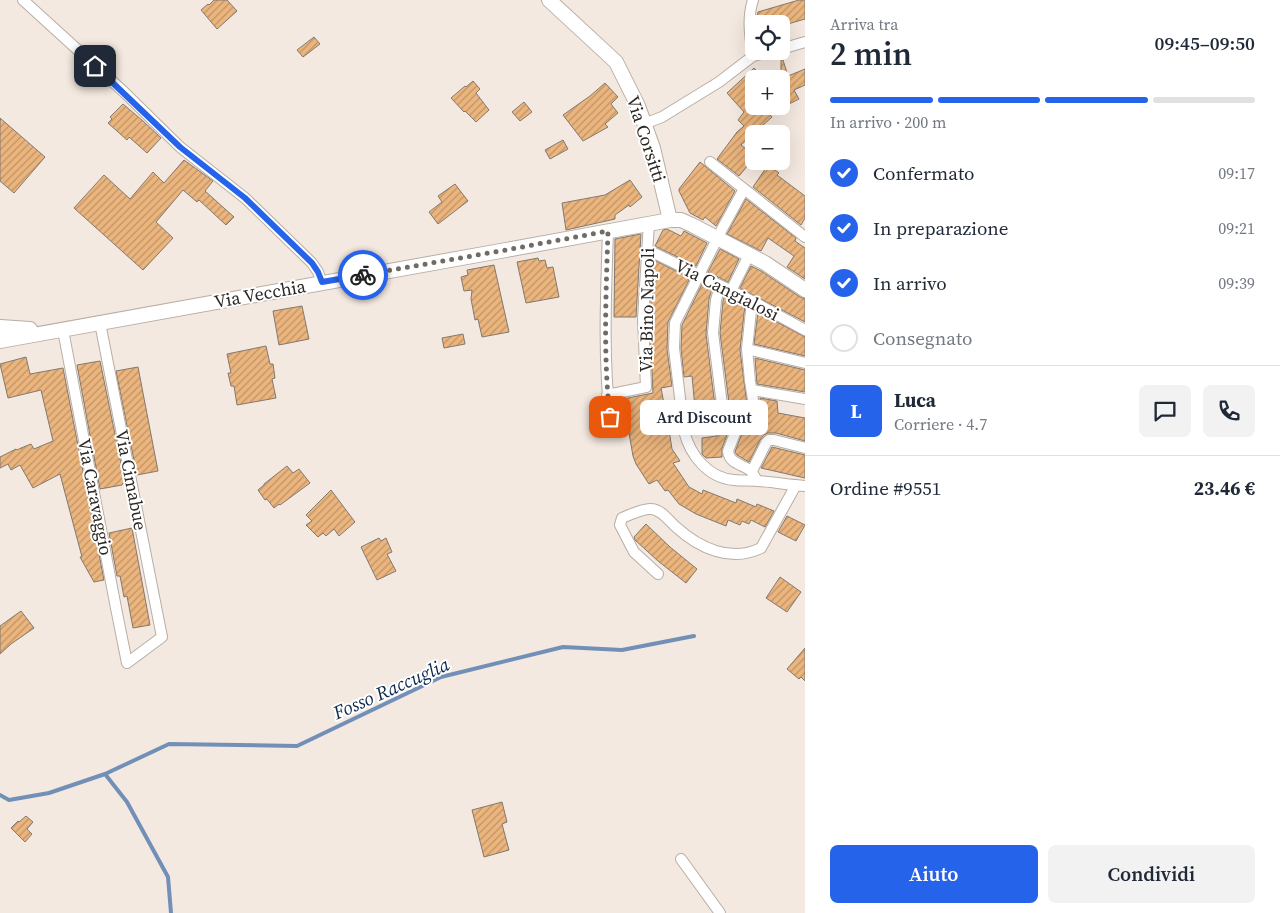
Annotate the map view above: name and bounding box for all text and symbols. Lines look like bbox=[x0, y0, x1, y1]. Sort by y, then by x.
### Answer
text: Arriva tra bbox=[830, 13, 898, 35]
map controls bbox=[745, 15, 790, 170]
button: locate bbox=[745, 15, 790, 60]
text: 09:45–09:50 bbox=[1155, 30, 1255, 56]
text: 2 min bbox=[830, 32, 912, 76]
pin bbox=[74, 45, 116, 87]
icon: home bbox=[81, 52, 109, 80]
button: + bbox=[745, 70, 790, 115]
street label: Via Corsitti bbox=[621, 92, 672, 185]
text: In arrivo · 200 m bbox=[830, 111, 946, 133]
button: − bbox=[745, 125, 790, 170]
icon: check bbox=[830, 159, 858, 187]
text: Confermato bbox=[873, 160, 975, 186]
text: 09:17 bbox=[1218, 162, 1255, 184]
icon: check bbox=[830, 214, 858, 242]
text: In preparazione bbox=[873, 215, 1009, 241]
text: 09:21 bbox=[1218, 217, 1255, 239]
street label: Via Bino Napoli bbox=[633, 247, 660, 373]
courier bbox=[338, 250, 388, 300]
street label: Via Cangialosi bbox=[671, 253, 784, 327]
icon: bike bbox=[349, 261, 377, 289]
icon: check bbox=[830, 269, 858, 297]
text: In arrivo bbox=[873, 270, 947, 296]
text: 09:39 bbox=[1218, 272, 1255, 294]
street label: Via Vecchia bbox=[212, 273, 308, 314]
text: Consegnato bbox=[873, 325, 973, 351]
button: chat bbox=[1139, 385, 1191, 437]
button: phone bbox=[1203, 385, 1255, 437]
text: Luca bbox=[894, 387, 936, 413]
pin bbox=[589, 396, 631, 438]
text: L bbox=[850, 398, 862, 424]
callout: Ard Discount bbox=[640, 400, 768, 434]
icon: bag bbox=[596, 403, 624, 431]
text: Ard Discount bbox=[656, 406, 752, 428]
text: Corriere · 4.7 bbox=[894, 413, 987, 435]
street label: Via Cimabue bbox=[109, 427, 154, 532]
street label: Via Caravaggio bbox=[72, 436, 119, 558]
text: Ordine #9551 bbox=[830, 475, 941, 501]
text: 23.46 € bbox=[1194, 475, 1255, 501]
water label: Fosso Raccuglia bbox=[328, 651, 453, 726]
button: Aiuto bbox=[830, 845, 1038, 903]
button: Condividi bbox=[1048, 845, 1255, 903]

